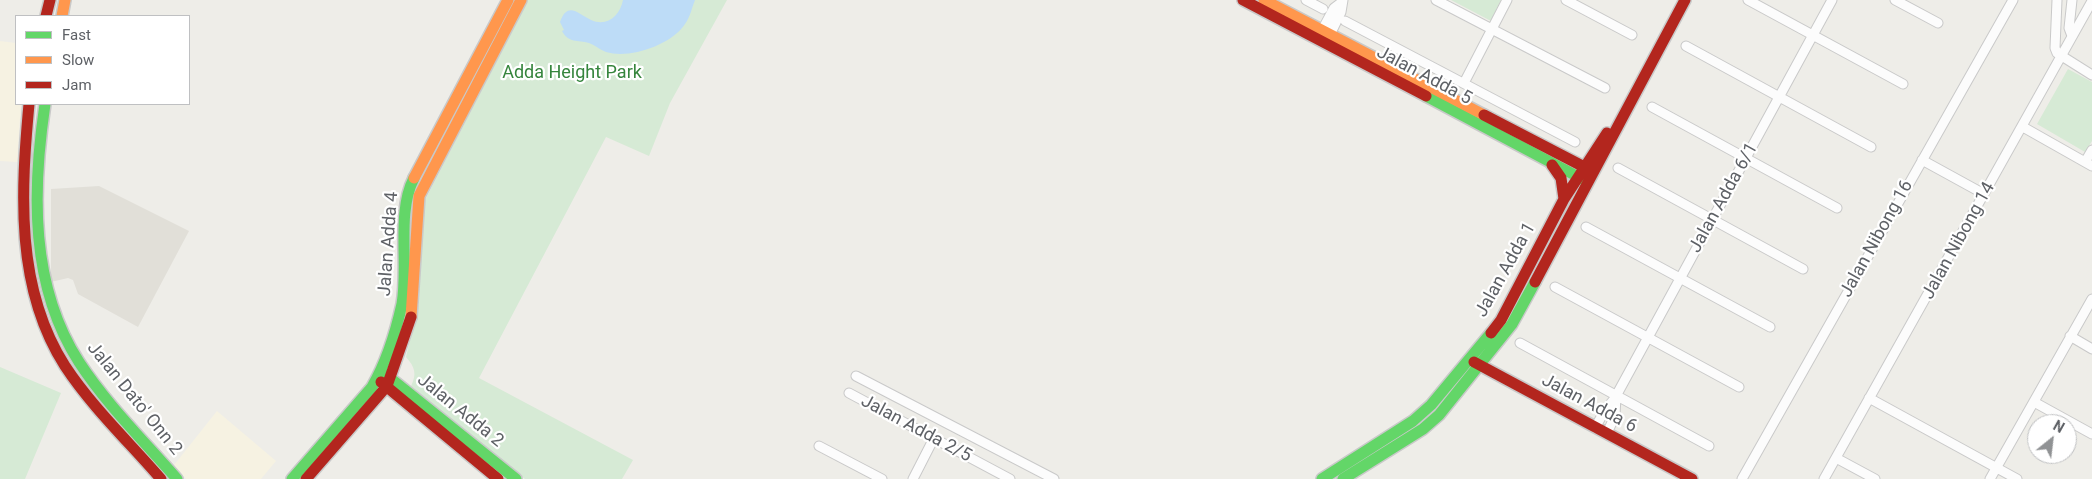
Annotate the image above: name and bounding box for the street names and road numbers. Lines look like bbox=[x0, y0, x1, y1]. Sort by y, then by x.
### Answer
street label: Jalan Adda 5 bbox=[1373, 42, 1475, 110]
street label: Jalan Adda 6/1 bbox=[1685, 139, 1763, 257]
street label: Jalan Nibong 16 bbox=[1836, 177, 1918, 301]
street label: Jalan Nibong 14 bbox=[1918, 179, 2000, 303]
street label: Jalan Adda 4 bbox=[375, 191, 403, 297]
street label: Jalan Adda 1 bbox=[1471, 219, 1541, 321]
street label: Jalan Dato' Onn 2 bbox=[82, 338, 186, 460]
street label: Jalan Adda 2 bbox=[413, 370, 507, 452]
street label: Jalan Adda 6 bbox=[1538, 370, 1640, 438]
street label: Jalan Adda 2/5 bbox=[857, 391, 975, 467]

